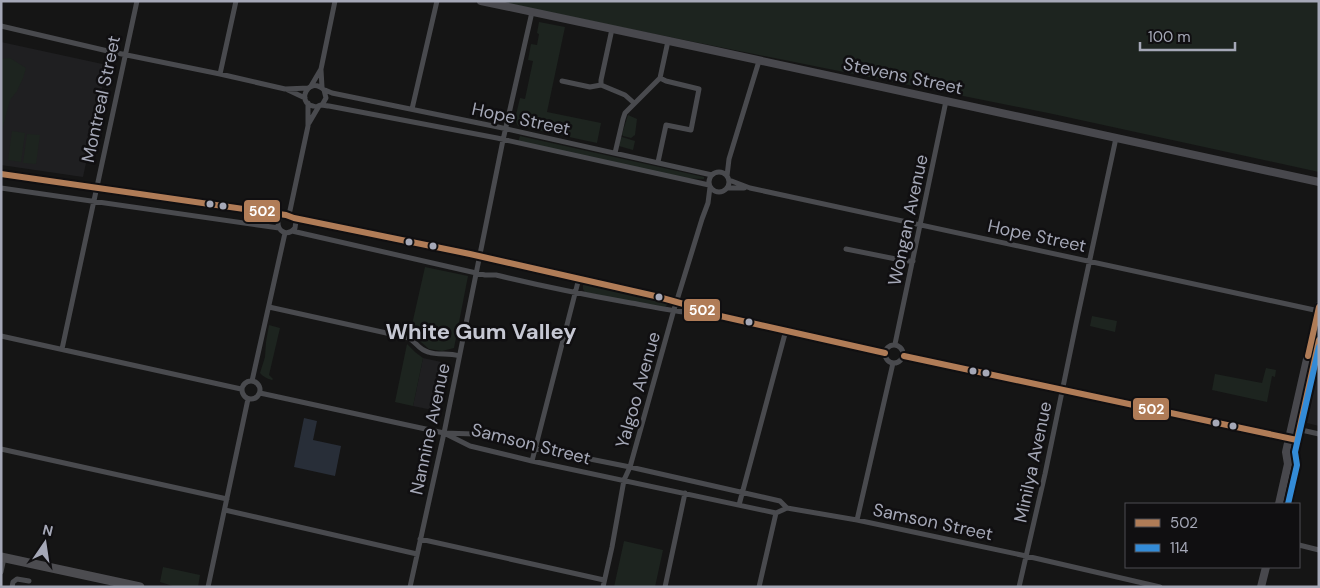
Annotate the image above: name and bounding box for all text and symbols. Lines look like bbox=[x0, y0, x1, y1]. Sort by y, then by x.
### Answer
scale bar bbox=[1140, 20, 1235, 52]
text: 100 m bbox=[1148, 27, 1191, 47]
street label: Montreal Street bbox=[76, 33, 126, 165]
street label: Stevens Street bbox=[841, 52, 965, 100]
street label: Hope Street bbox=[469, 97, 573, 141]
street label: Wongan Avenue bbox=[882, 152, 934, 288]
unlabelled marker bbox=[205, 199, 215, 209]
line badge: 502 bbox=[243, 199, 281, 223]
unlabelled marker bbox=[218, 201, 228, 211]
text: 502 bbox=[249, 202, 275, 220]
street label: Hope Street bbox=[985, 214, 1089, 258]
unlabelled marker bbox=[404, 237, 414, 247]
unlabelled marker bbox=[428, 241, 438, 251]
unlabelled marker bbox=[654, 292, 664, 302]
line badge: 502 bbox=[683, 298, 721, 322]
text: 502 bbox=[689, 301, 715, 319]
district label: White Gum Valley bbox=[386, 317, 576, 346]
unlabelled marker bbox=[744, 317, 754, 327]
street label: Yalgoo Avenue bbox=[610, 329, 666, 451]
street label: Nannine Avenue bbox=[404, 361, 456, 497]
unlabelled marker bbox=[968, 366, 978, 376]
unlabelled marker bbox=[981, 368, 991, 378]
line badge: 502 bbox=[1132, 397, 1170, 421]
street label: Minilya Avenue bbox=[1008, 399, 1058, 525]
text: 502 bbox=[1138, 400, 1164, 418]
street label: Samson Street bbox=[469, 418, 593, 470]
unlabelled marker bbox=[1211, 418, 1221, 428]
unlabelled marker bbox=[1228, 421, 1238, 431]
street label: Samson Street bbox=[871, 498, 995, 546]
legend bbox=[1125, 503, 1300, 568]
text: 502 bbox=[1170, 513, 1198, 533]
north arrow bbox=[20, 518, 70, 568]
text: N bbox=[41, 520, 55, 540]
text: 114 bbox=[1170, 538, 1188, 558]

